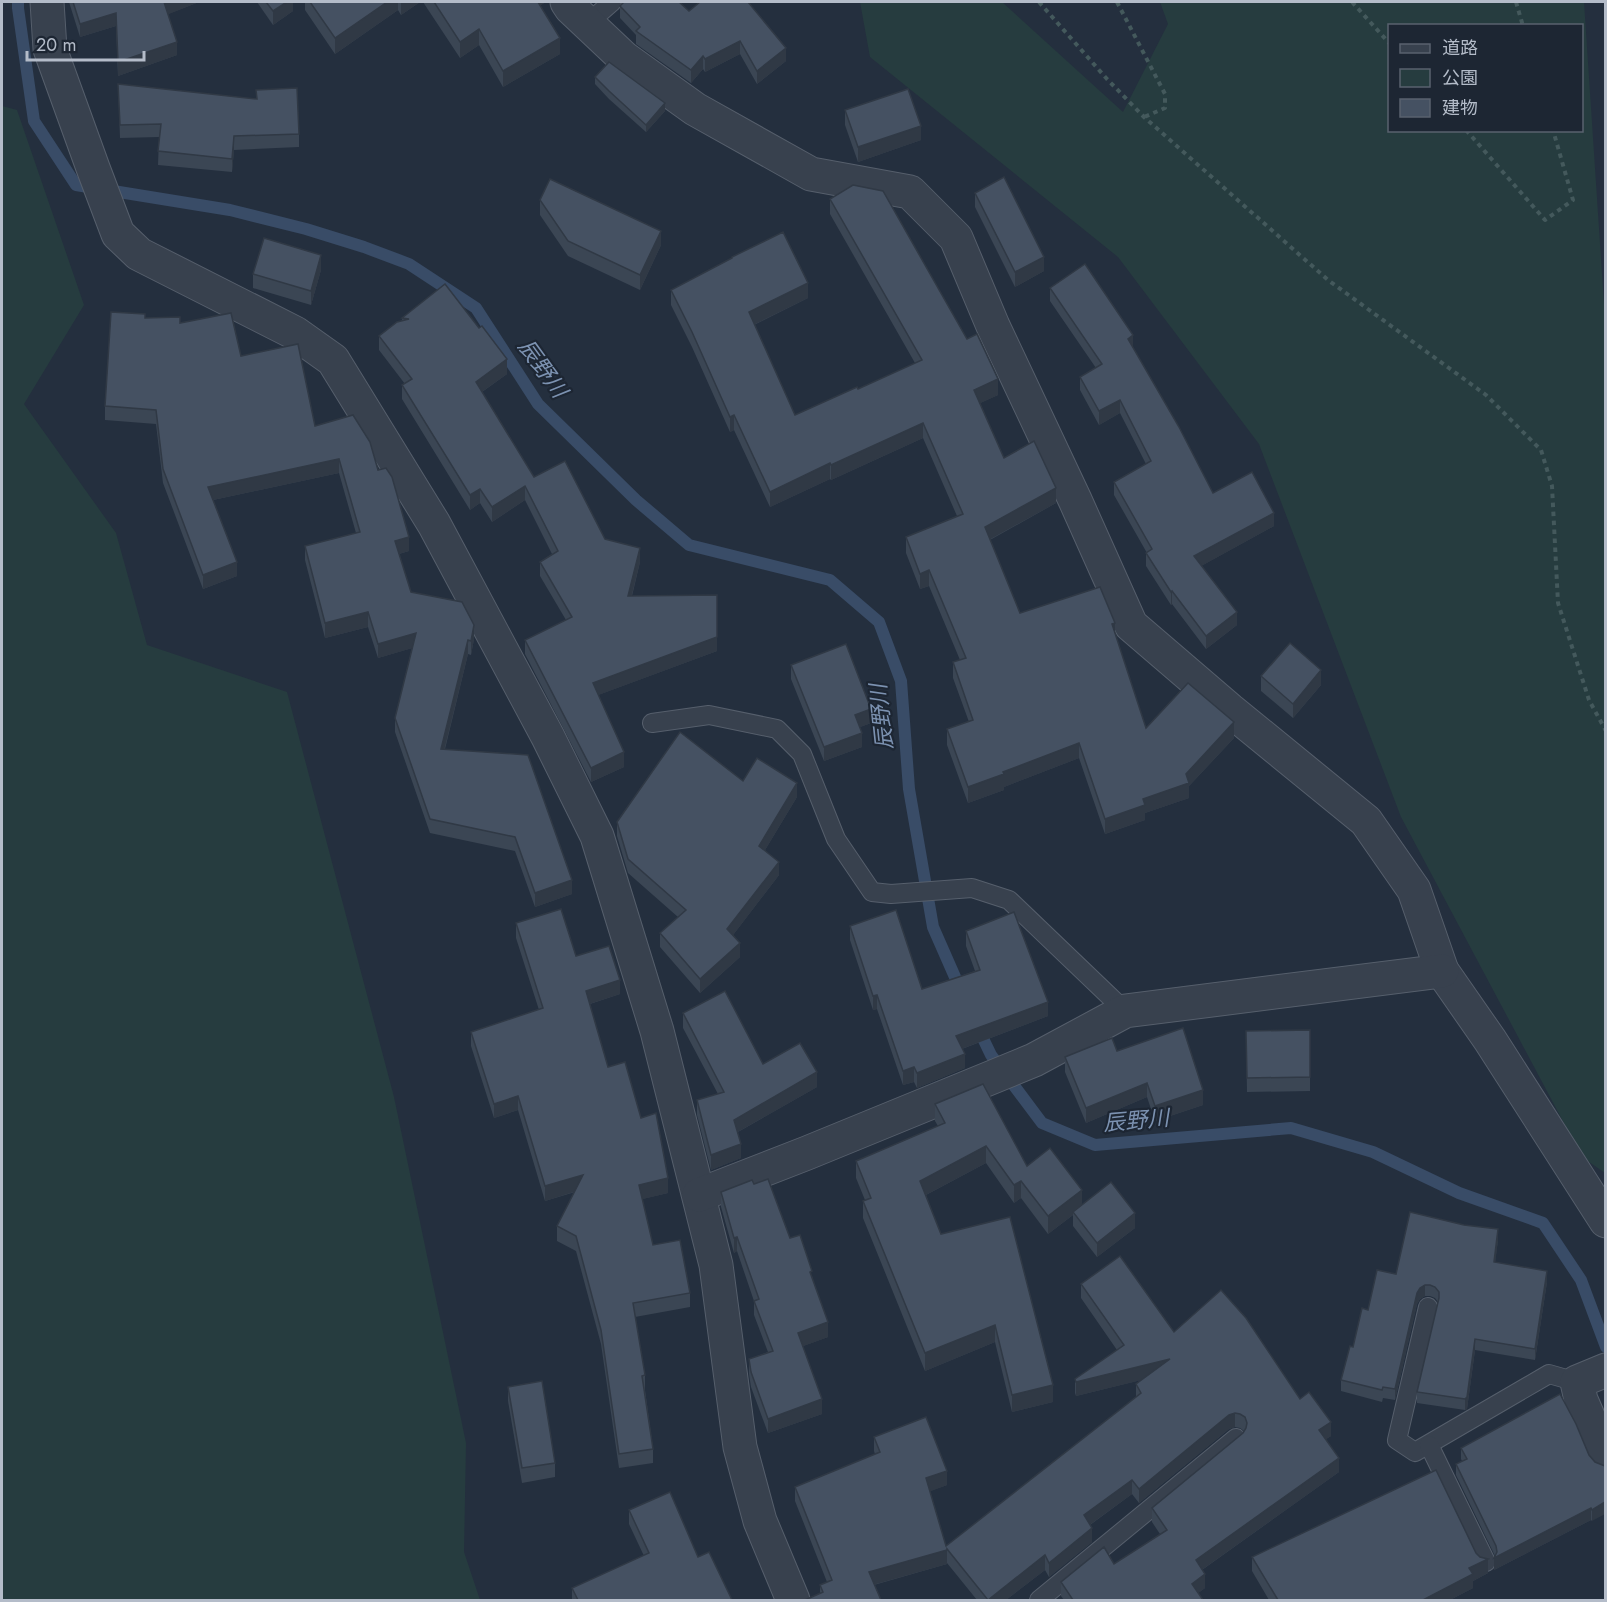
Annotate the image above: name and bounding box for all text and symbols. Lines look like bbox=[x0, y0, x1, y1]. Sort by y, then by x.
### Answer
scale bar bbox=[27, 24, 144, 62]
legend bbox=[1388, 24, 1583, 132]
text: 20 m bbox=[36, 32, 76, 58]
text: 道路 bbox=[1442, 35, 1478, 61]
text: 公園 bbox=[1442, 65, 1478, 91]
text: 建物 bbox=[1442, 95, 1478, 121]
water label: 辰野川 bbox=[511, 332, 577, 406]
water label: 辰野川 bbox=[861, 681, 900, 751]
water label: 辰野川 bbox=[1102, 1101, 1172, 1139]

